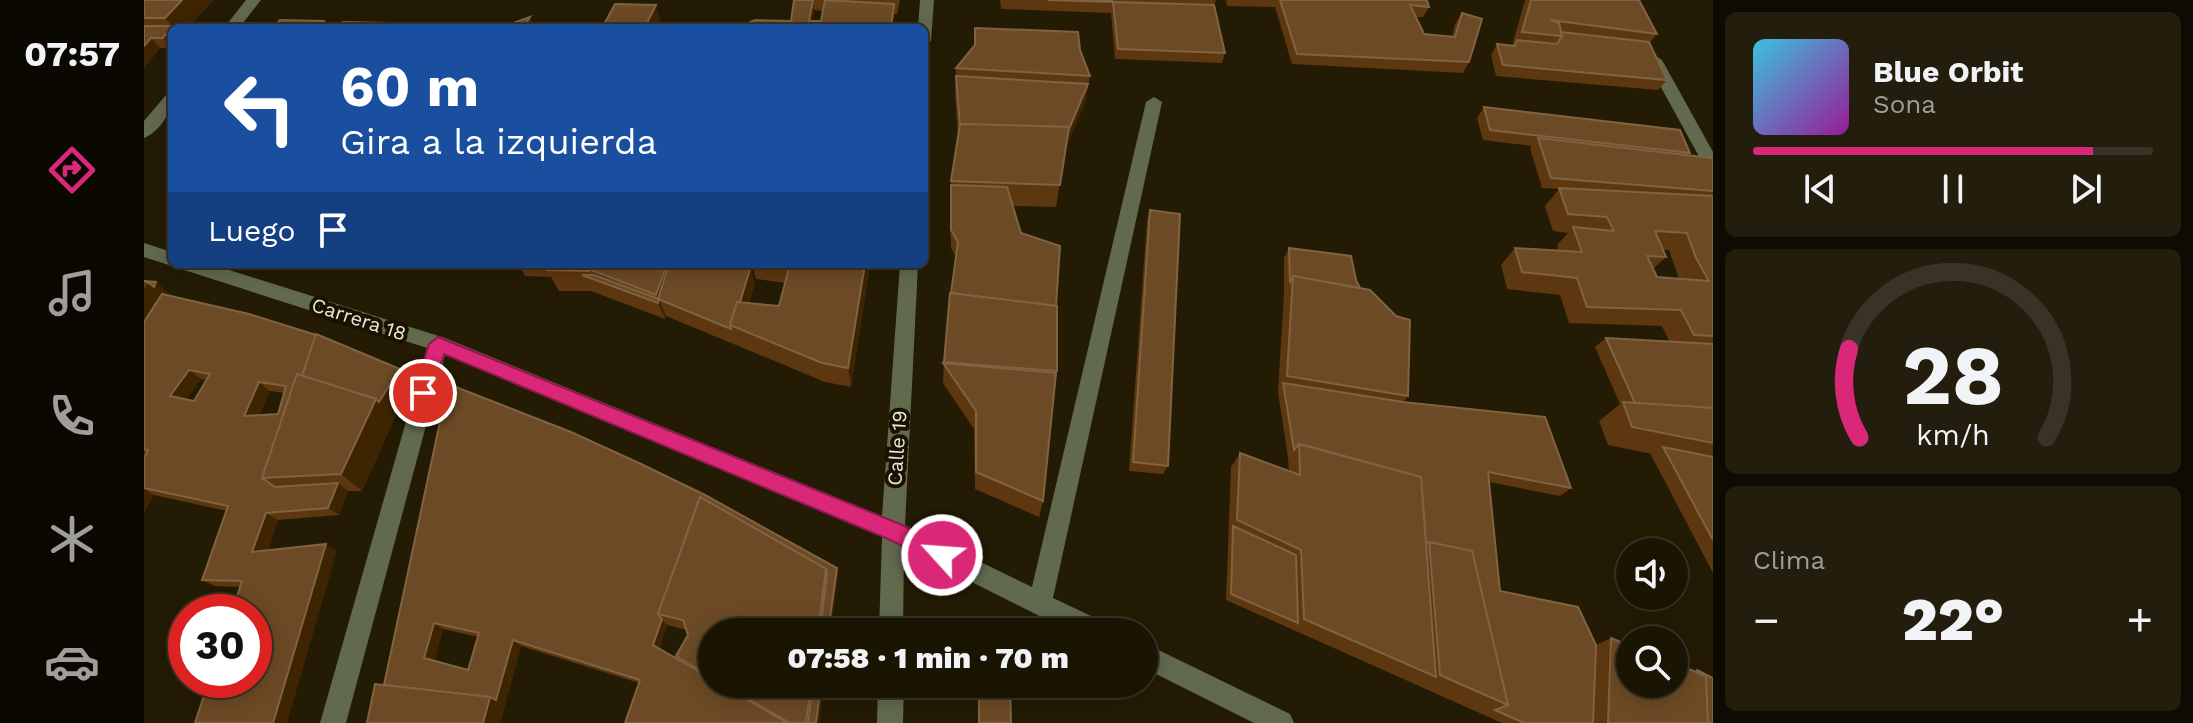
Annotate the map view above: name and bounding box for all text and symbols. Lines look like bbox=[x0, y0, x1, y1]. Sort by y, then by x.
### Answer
text: 07:57 bbox=[24, 33, 120, 75]
text: 60 m bbox=[340, 54, 479, 120]
text: Blue Orbit bbox=[1873, 54, 2023, 89]
icon: left bbox=[208, 56, 312, 160]
text: Sona bbox=[1873, 89, 1936, 119]
text: Gira a la izquierda bbox=[340, 121, 657, 163]
icon: directions bbox=[44, 142, 100, 198]
icon: previous bbox=[1798, 167, 1842, 211]
icon: pause bbox=[1931, 167, 1975, 211]
icon: next bbox=[2064, 167, 2108, 211]
icon: arrive bbox=[311, 208, 355, 252]
text: Luego bbox=[208, 213, 295, 248]
icon: music bbox=[44, 265, 100, 321]
street label: Carrera 18 bbox=[309, 292, 409, 346]
text: 28 bbox=[1902, 326, 2004, 423]
pin bbox=[389, 359, 457, 427]
icon: arrive bbox=[401, 371, 445, 415]
icon: phone bbox=[44, 388, 100, 444]
street label: Calle 19 bbox=[882, 410, 912, 486]
text: km/h bbox=[1916, 418, 1990, 452]
icon: climate bbox=[44, 511, 100, 567]
position arrow bbox=[900, 513, 984, 597]
map controls bbox=[1616, 538, 1688, 698]
button: sound bbox=[1616, 538, 1688, 610]
text: Clima bbox=[1753, 545, 1825, 575]
text: 22° bbox=[1902, 584, 2004, 655]
speed limit sign: 30 bbox=[168, 594, 272, 698]
text: − bbox=[1753, 594, 1780, 646]
text: + bbox=[2126, 594, 2153, 646]
button: search bbox=[1616, 626, 1688, 698]
icon: car bbox=[44, 634, 100, 690]
text: 07:58 · 1 min · 70 m bbox=[787, 640, 1069, 675]

